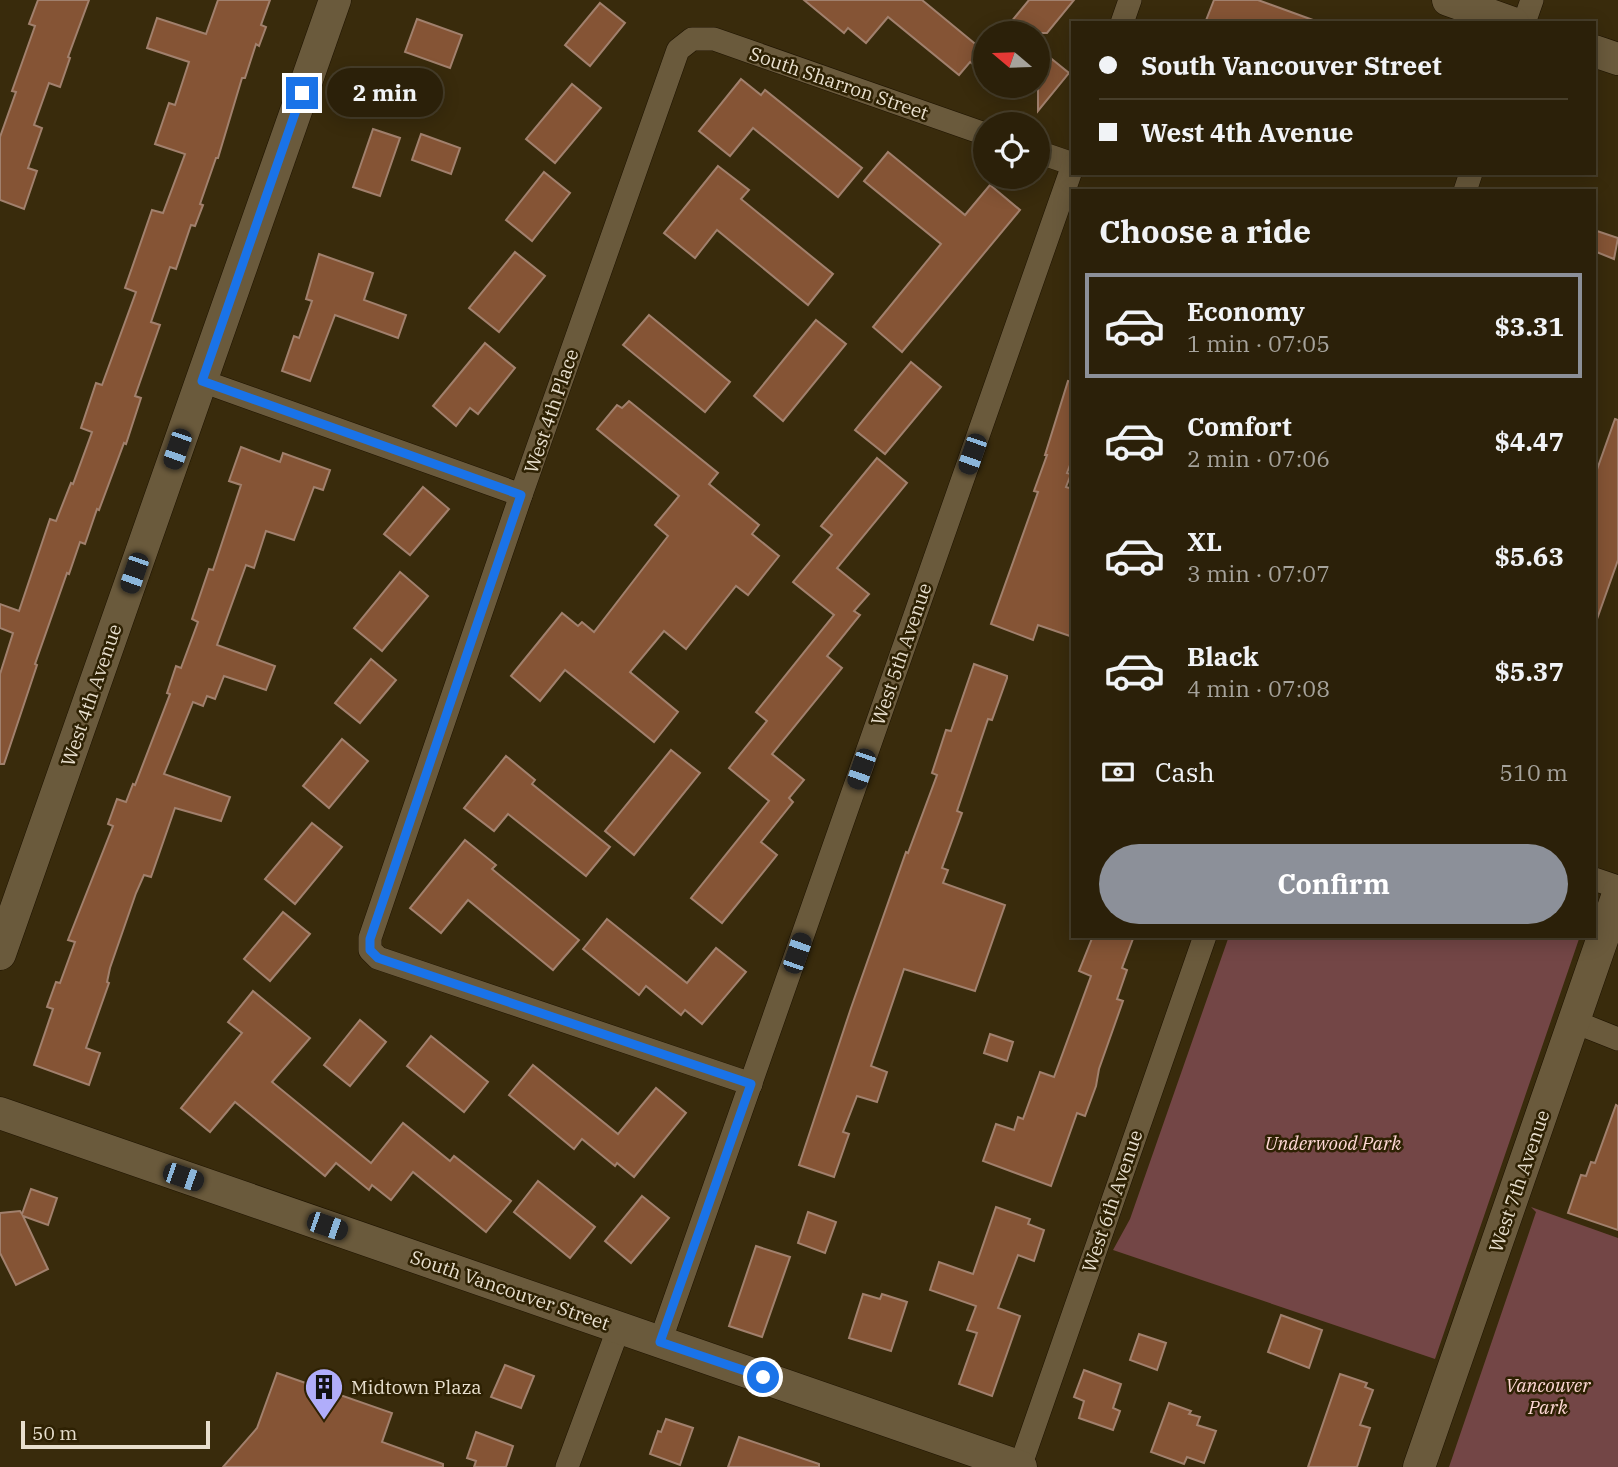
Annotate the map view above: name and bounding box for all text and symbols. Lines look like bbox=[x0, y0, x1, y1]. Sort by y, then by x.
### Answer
north arrow bbox=[973, 21, 1050, 98]
map controls bbox=[973, 21, 1050, 189]
street label: South Sharron Street bbox=[746, 41, 932, 125]
text: South Vancouver Street bbox=[1141, 48, 1442, 82]
callout: 2 min bbox=[326, 68, 442, 118]
route end bbox=[286, 77, 318, 109]
text: 2 min bbox=[353, 77, 417, 107]
button: locate bbox=[973, 112, 1050, 189]
text: West 4th Avenue bbox=[1141, 115, 1353, 149]
text: Choose a ride bbox=[1099, 210, 1311, 252]
icon: car bbox=[1103, 294, 1166, 357]
text: Economy bbox=[1187, 294, 1305, 328]
text: $3.31 bbox=[1494, 309, 1564, 343]
text: 1 min · 07:05 bbox=[1187, 328, 1330, 358]
street label: West 4th Place bbox=[518, 346, 584, 476]
icon: car bbox=[1103, 409, 1166, 472]
text: Comfort bbox=[1187, 409, 1292, 443]
text: $4.47 bbox=[1494, 424, 1564, 458]
car bbox=[161, 426, 194, 472]
car bbox=[956, 431, 989, 477]
text: 2 min · 07:06 bbox=[1187, 443, 1330, 473]
icon: car bbox=[1103, 524, 1166, 587]
text: XL bbox=[1187, 524, 1222, 558]
text: $5.63 bbox=[1494, 539, 1564, 573]
car bbox=[118, 550, 151, 596]
text: 3 min · 07:07 bbox=[1187, 558, 1330, 588]
street label: West 5th Avenue bbox=[865, 580, 937, 728]
street label: West 4th Avenue bbox=[55, 621, 127, 769]
icon: car bbox=[1103, 639, 1166, 702]
text: Black bbox=[1187, 639, 1259, 673]
text: $5.37 bbox=[1494, 654, 1564, 688]
text: 4 min · 07:08 bbox=[1187, 673, 1330, 703]
car bbox=[845, 746, 878, 792]
icon: cash bbox=[1099, 753, 1137, 791]
text: Cash bbox=[1155, 755, 1215, 789]
text: 510 m bbox=[1499, 757, 1568, 787]
button: Confirm bbox=[1099, 844, 1568, 924]
car bbox=[781, 930, 814, 976]
street label: West 7th Avenue bbox=[1483, 1107, 1555, 1255]
street label: West 6th Avenue bbox=[1076, 1127, 1148, 1275]
park label: Underwood Park bbox=[1265, 1131, 1402, 1155]
car bbox=[160, 1160, 207, 1194]
car bbox=[304, 1209, 351, 1243]
street label: South Vancouver Street bbox=[407, 1245, 613, 1335]
route start bbox=[747, 1361, 779, 1393]
building icon: Midtown Plaza bbox=[303, 1366, 345, 1421]
park label: Vancouver Park bbox=[1506, 1373, 1591, 1419]
place label: Midtown Plaza bbox=[351, 1375, 482, 1399]
scale bar bbox=[21, 1418, 210, 1450]
text: 50 m bbox=[32, 1421, 77, 1445]

